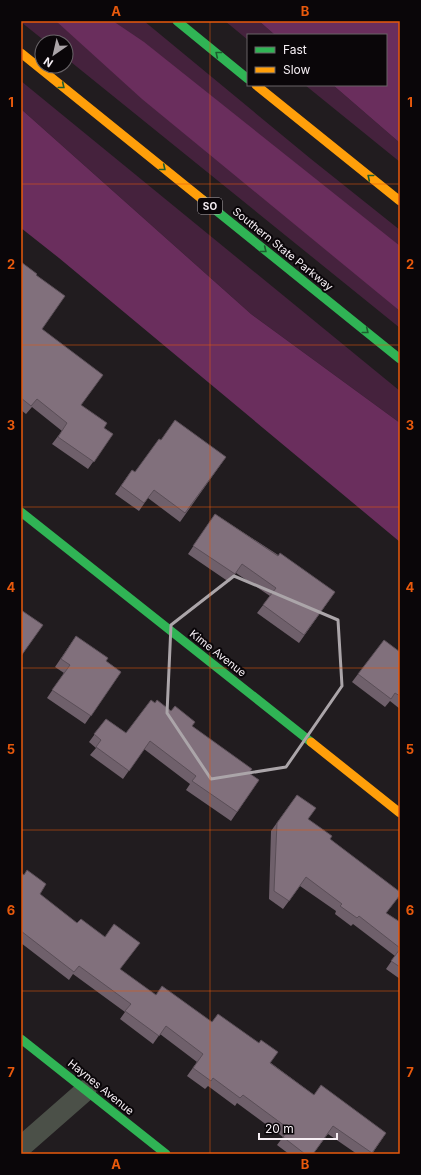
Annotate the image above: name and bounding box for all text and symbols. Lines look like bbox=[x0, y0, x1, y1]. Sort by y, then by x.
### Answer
text: A bbox=[111, 3, 121, 19]
text: B bbox=[301, 3, 310, 19]
north arrow bbox=[34, 34, 74, 74]
legend bbox=[247, 34, 387, 86]
text: Fast bbox=[283, 42, 307, 57]
one-way arrow bbox=[215, 52, 222, 59]
text: N bbox=[41, 54, 56, 70]
text: Slow bbox=[283, 62, 311, 77]
one-way arrow bbox=[58, 82, 65, 89]
text: 1 bbox=[8, 94, 14, 110]
text: 1 bbox=[407, 94, 413, 110]
one-way arrow bbox=[159, 163, 166, 170]
one-way arrow bbox=[367, 174, 374, 181]
road number: SO bbox=[198, 198, 222, 214]
street label: Southern State Parkway bbox=[230, 204, 336, 294]
one-way arrow bbox=[260, 245, 267, 252]
text: 2 bbox=[7, 256, 15, 272]
text: 2 bbox=[406, 256, 414, 272]
one-way arrow bbox=[361, 327, 368, 334]
text: 3 bbox=[7, 417, 15, 433]
text: 3 bbox=[406, 417, 414, 433]
text: 4 bbox=[7, 579, 16, 595]
text: 4 bbox=[406, 579, 415, 595]
street label: Kime Avenue bbox=[187, 627, 249, 679]
text: 5 bbox=[7, 741, 15, 757]
text: 5 bbox=[406, 741, 414, 757]
text: 6 bbox=[7, 902, 15, 918]
text: 6 bbox=[406, 902, 414, 918]
street label: Haynes Avenue bbox=[65, 1056, 137, 1118]
text: 7 bbox=[7, 1064, 15, 1080]
text: 7 bbox=[406, 1064, 414, 1080]
scale bar bbox=[259, 1115, 337, 1141]
text: 20 m bbox=[265, 1121, 294, 1136]
text: A bbox=[111, 1156, 121, 1172]
text: B bbox=[301, 1156, 310, 1172]

